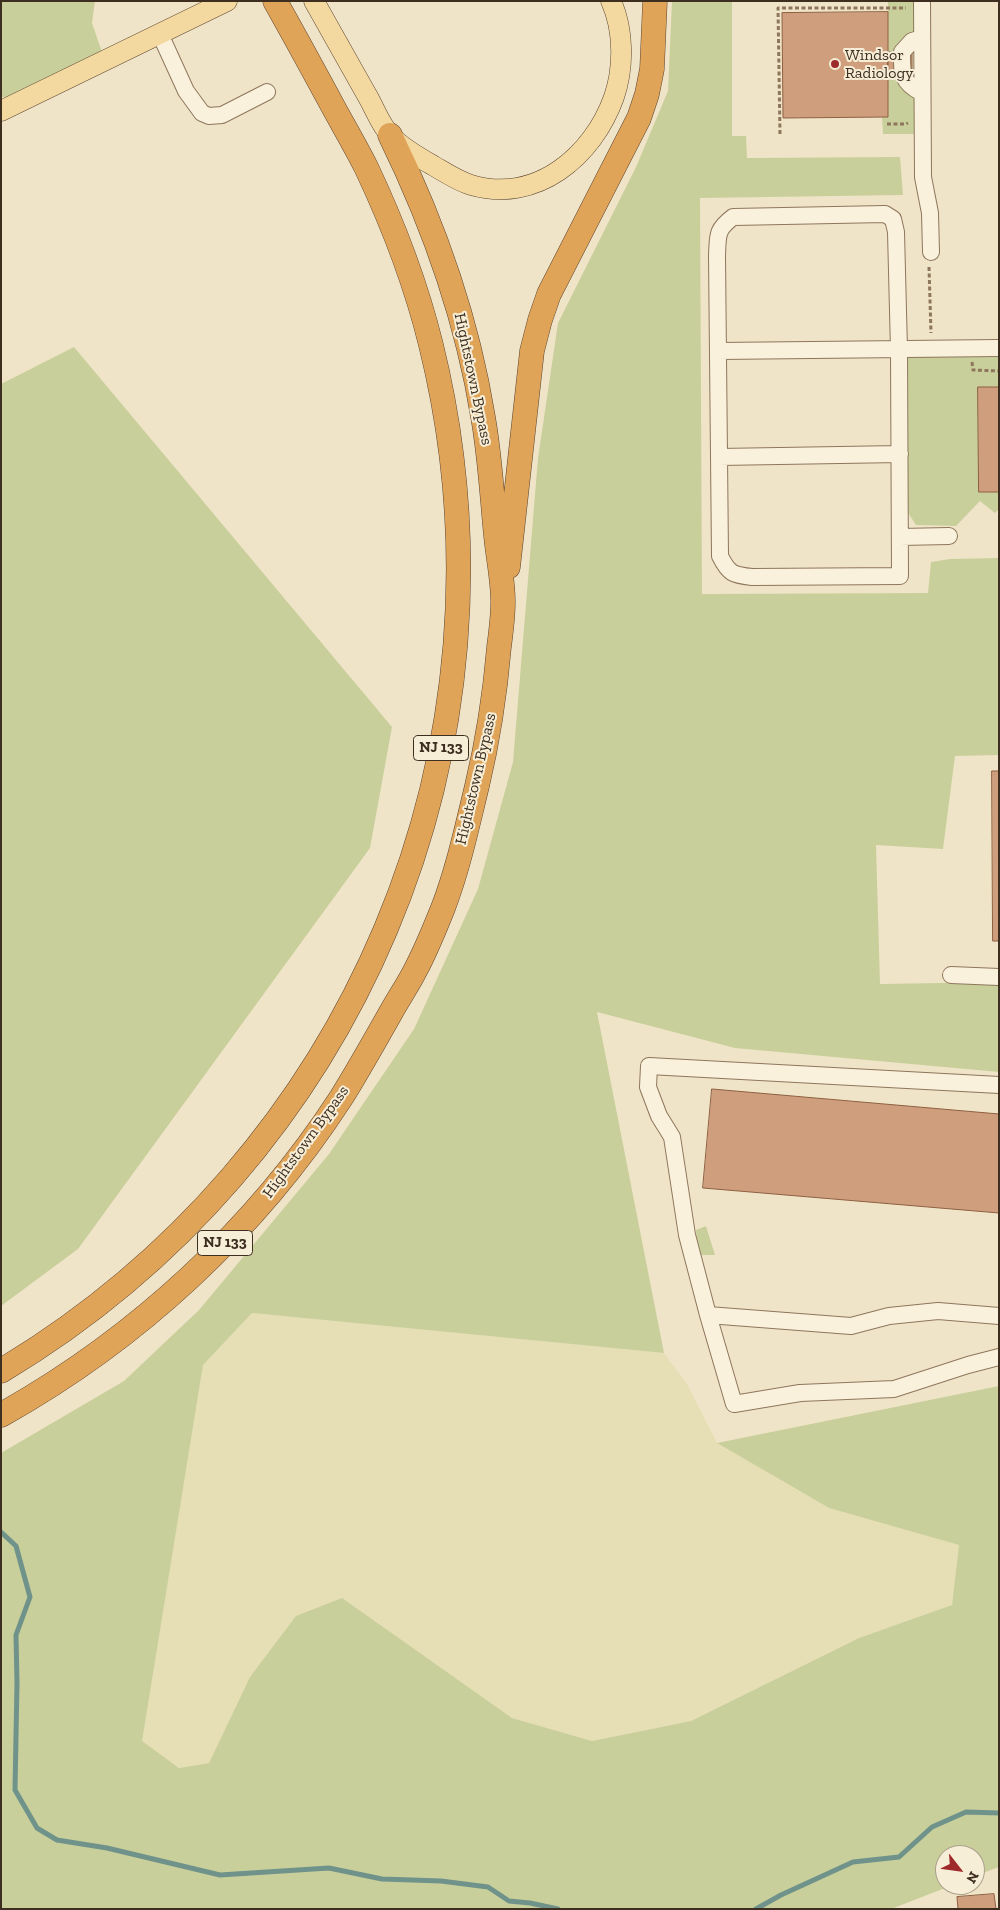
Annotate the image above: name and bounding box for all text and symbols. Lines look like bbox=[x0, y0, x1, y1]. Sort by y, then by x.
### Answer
place label: Windsor Radiology bbox=[845, 45, 913, 83]
marker: Windsor Radiology bbox=[829, 58, 841, 70]
street label: Hightstown Bypass bbox=[450, 311, 496, 447]
street label: Hightstown Bypass bbox=[452, 711, 500, 847]
road number: NJ 133 bbox=[414, 736, 468, 760]
street label: Hightstown Bypass bbox=[259, 1082, 353, 1202]
road number: NJ 133 bbox=[198, 1230, 252, 1256]
north arrow bbox=[935, 1845, 985, 1895]
text: N bbox=[963, 1868, 983, 1886]

